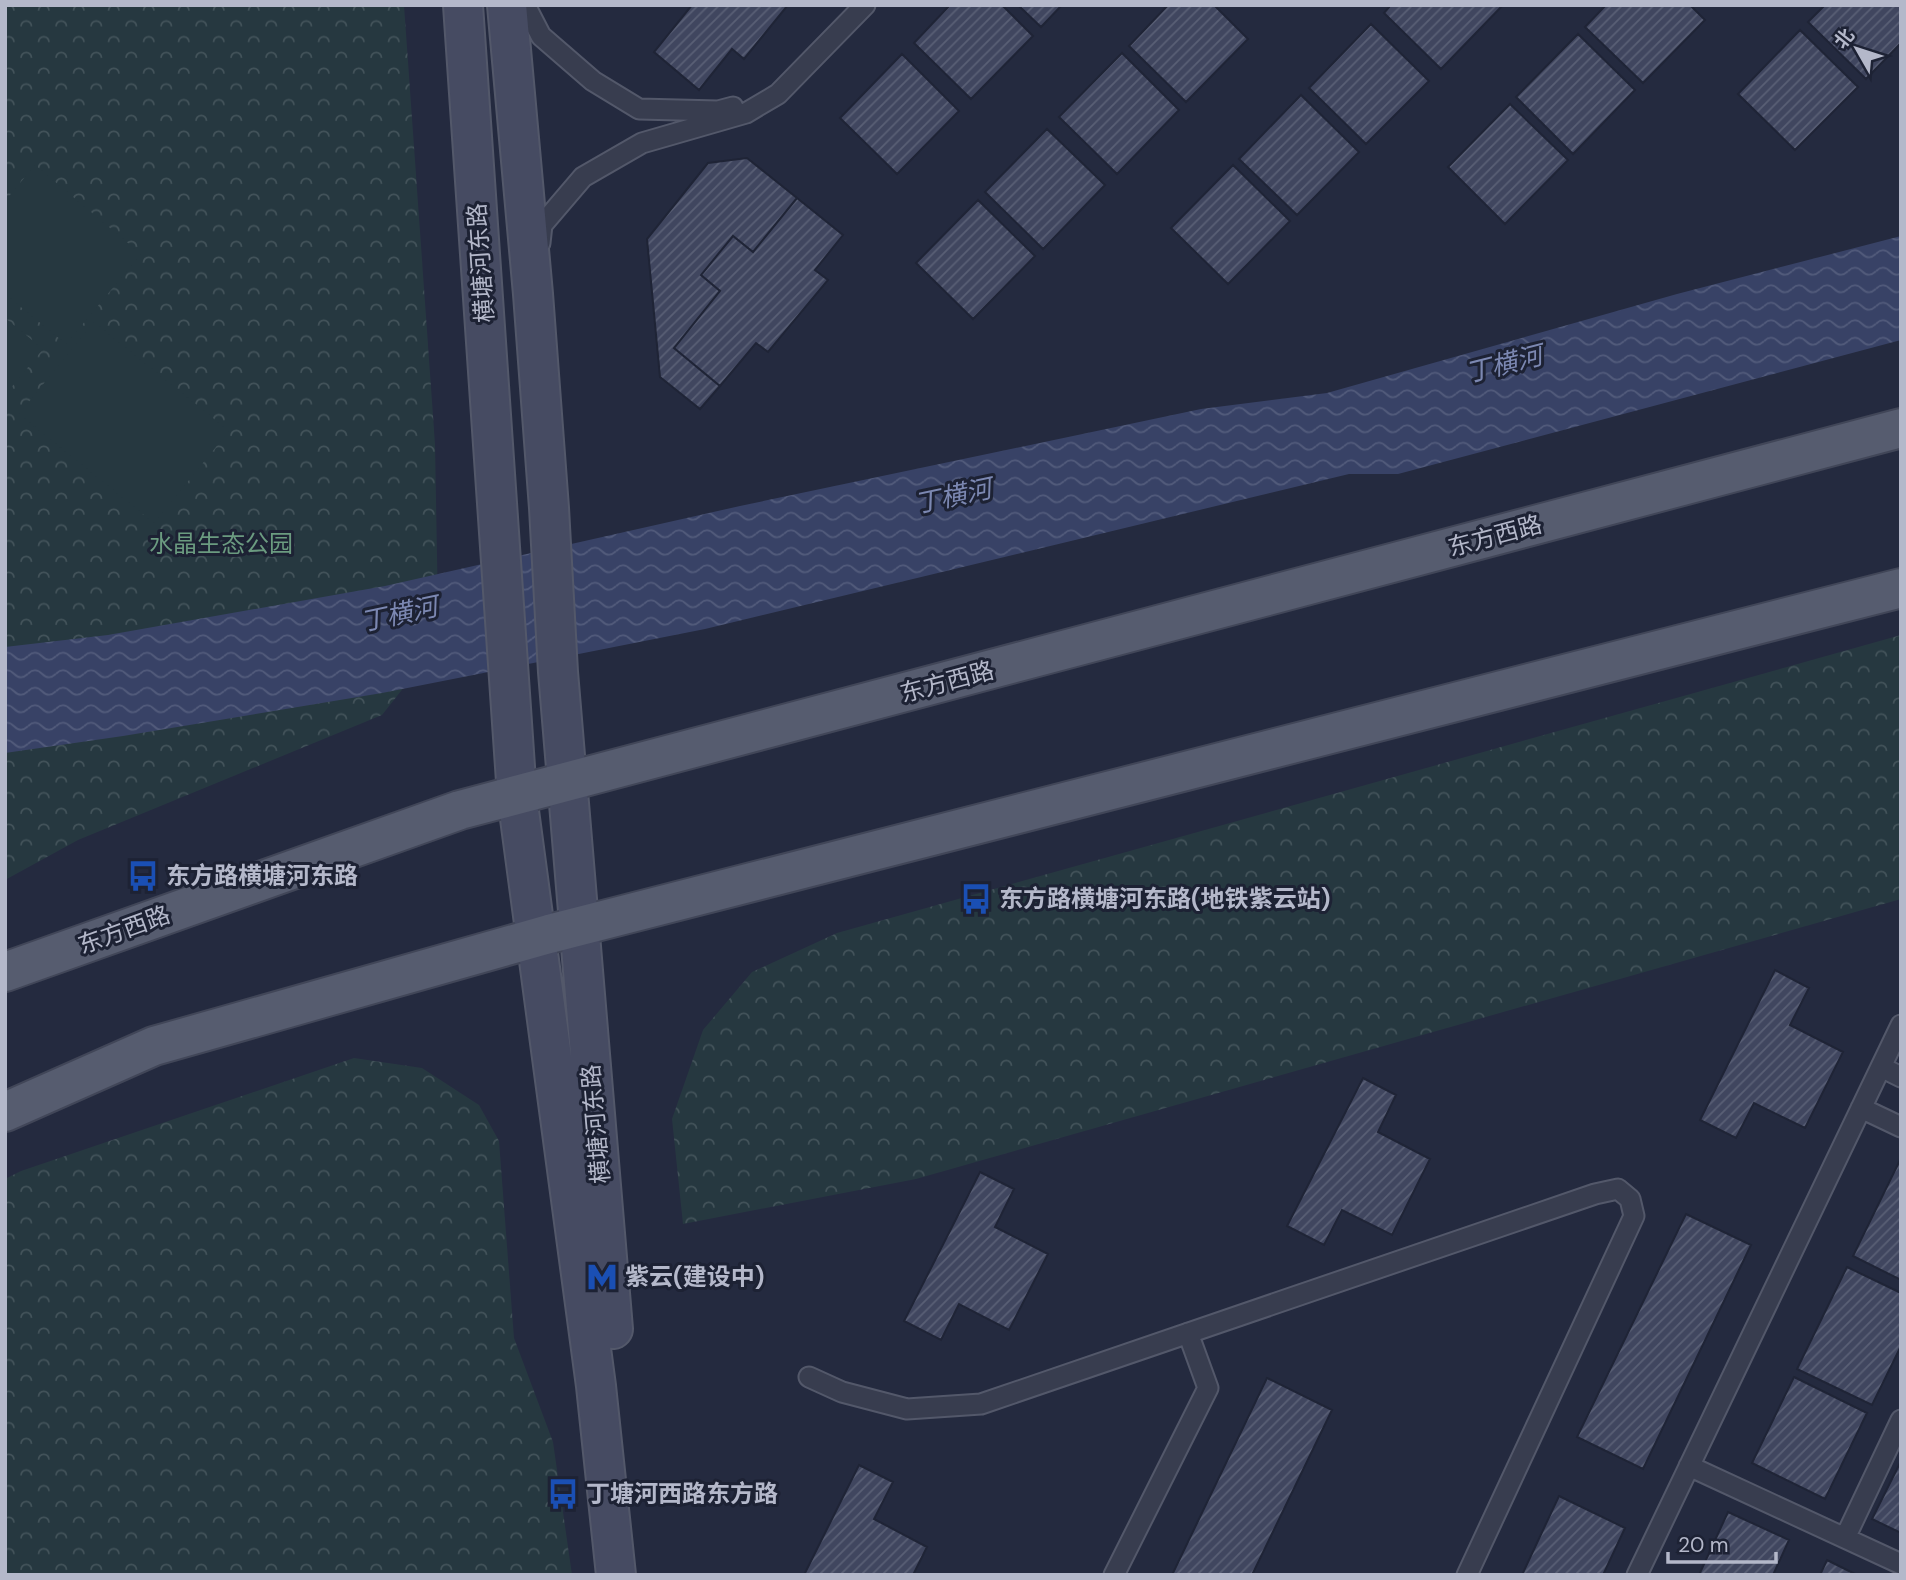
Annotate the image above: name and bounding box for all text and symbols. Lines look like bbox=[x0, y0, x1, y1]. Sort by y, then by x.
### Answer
north arrow bbox=[1822, 14, 1892, 84]
text: 北 bbox=[1828, 23, 1860, 54]
street label: 横塘河东路 bbox=[461, 202, 500, 324]
water label: 丁横河 bbox=[1462, 337, 1551, 390]
water label: 丁横河 bbox=[911, 470, 1000, 521]
street label: 东方西路 bbox=[1444, 508, 1545, 563]
park label: 水晶生态公园 bbox=[149, 528, 293, 559]
water label: 丁横河 bbox=[357, 588, 446, 639]
street label: 东方西路 bbox=[896, 654, 997, 709]
bus stop icon: 东方路横塘河东路 bbox=[126, 859, 160, 893]
place label: 东方路横塘河东路 bbox=[166, 860, 358, 891]
bus stop icon: 东方路横塘河东路(地铁紫云站) bbox=[959, 882, 993, 916]
place label: 东方路横塘河东路(地铁紫云站) bbox=[999, 883, 1330, 914]
street label: 东方西路 bbox=[73, 899, 174, 961]
street label: 横塘河东路 bbox=[575, 1063, 616, 1185]
metro station icon: 紫云(建设中) bbox=[585, 1260, 619, 1294]
place label: 紫云(建设中) bbox=[625, 1261, 764, 1292]
bus stop icon: 丁塘河西路东方路 bbox=[546, 1477, 580, 1511]
place label: 丁塘河西路东方路 bbox=[586, 1478, 778, 1509]
scale bar bbox=[1668, 1520, 1776, 1564]
text: 20 m bbox=[1678, 1531, 1729, 1559]

